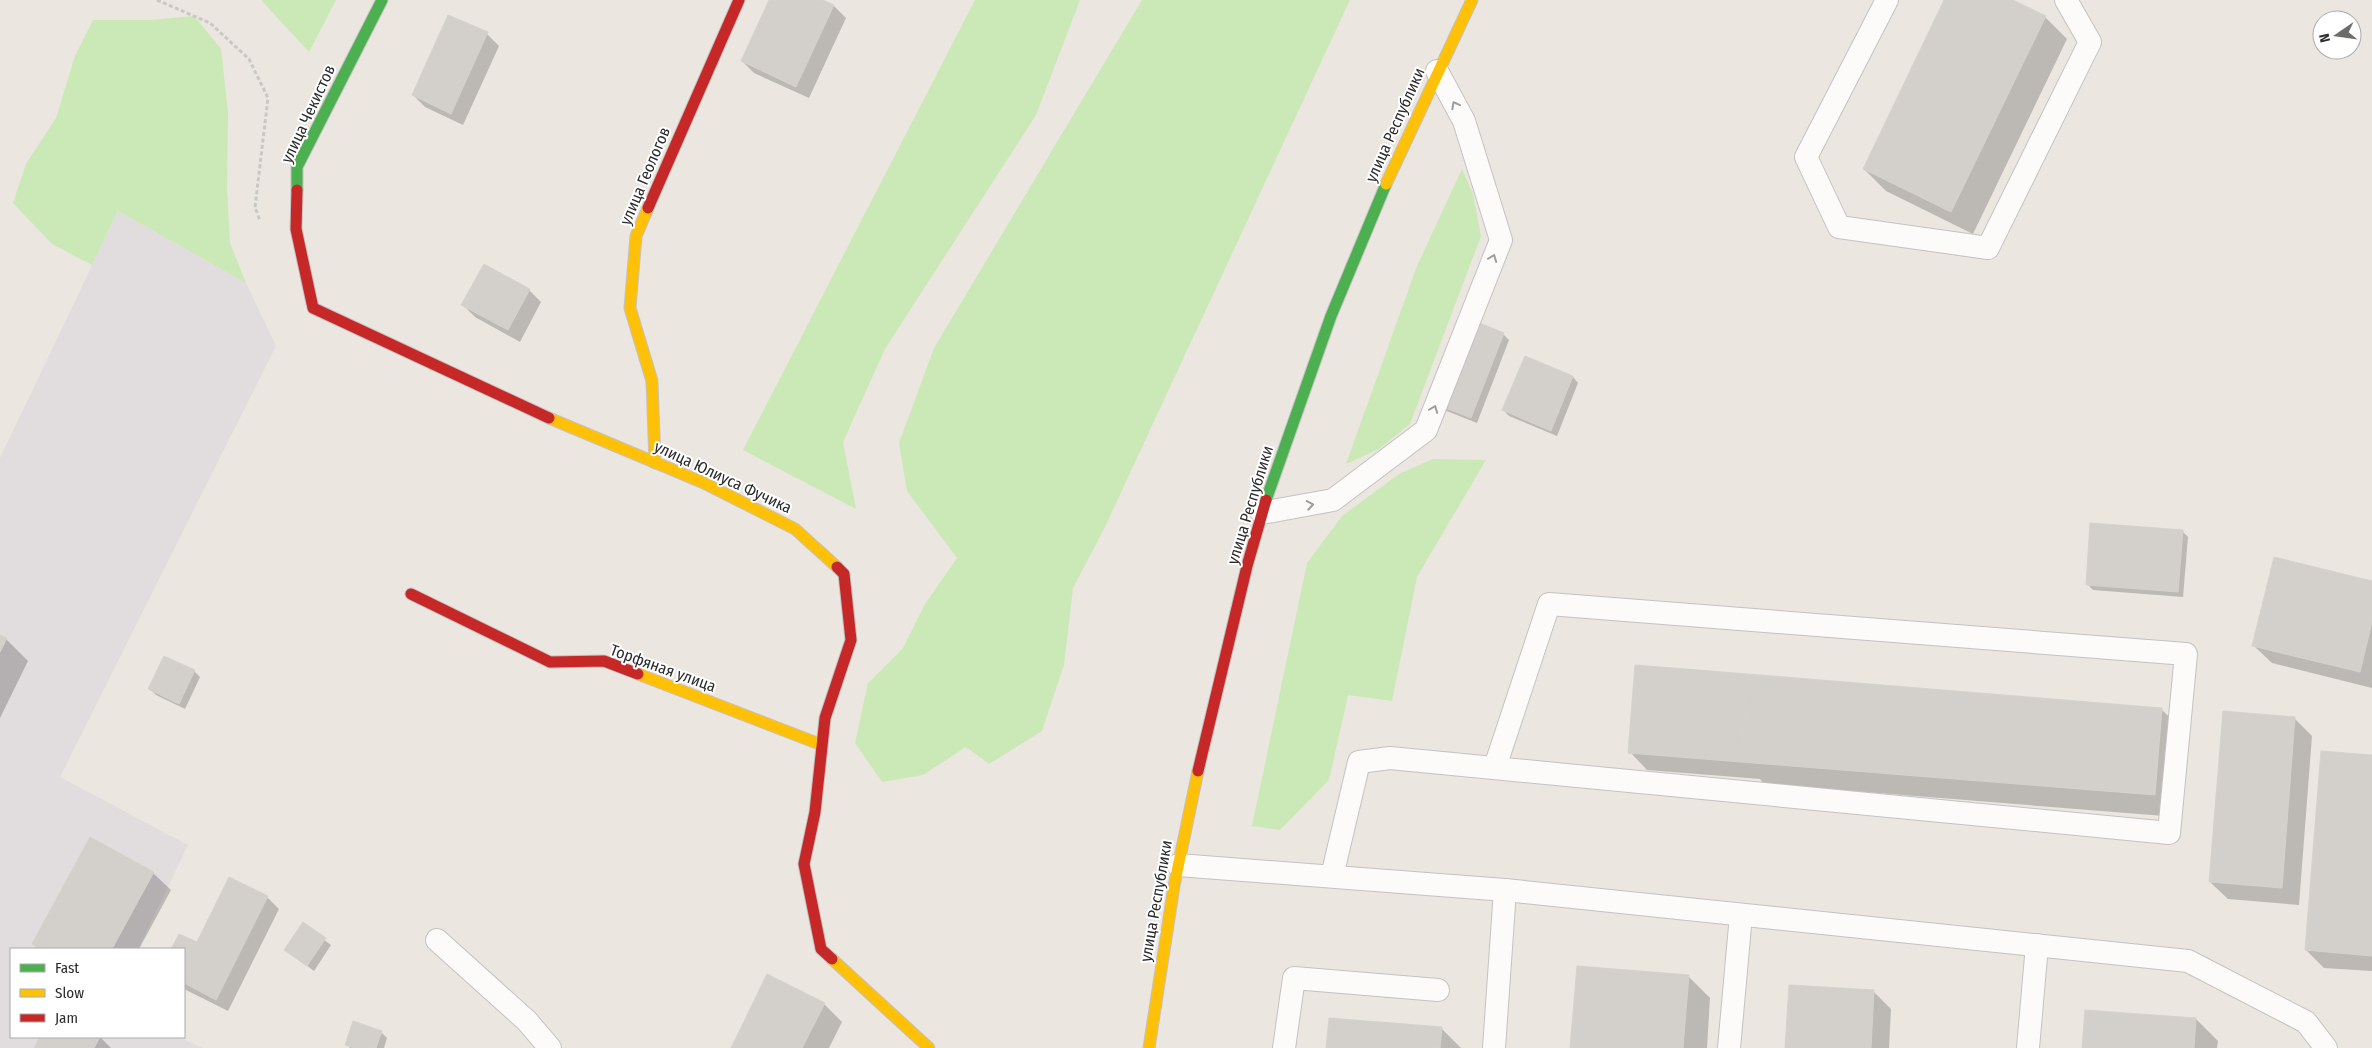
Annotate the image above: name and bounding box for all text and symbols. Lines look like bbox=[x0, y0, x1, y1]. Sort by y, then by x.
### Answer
north arrow bbox=[2312, 10, 2362, 60]
text: N bbox=[2316, 32, 2334, 44]
street label: улица Чекистов bbox=[277, 62, 339, 166]
street label: улица Республики bbox=[1361, 65, 1429, 185]
one-way arrow bbox=[1451, 101, 1461, 110]
street label: улица Геологов bbox=[616, 124, 674, 228]
one-way arrow bbox=[1487, 254, 1498, 263]
one-way arrow bbox=[1428, 405, 1439, 414]
street label: улица Юлиуса Фучика bbox=[651, 437, 795, 517]
street label: улица Республики bbox=[1223, 443, 1277, 567]
one-way arrow bbox=[1306, 500, 1314, 511]
street label: Торфяная улица bbox=[608, 640, 719, 696]
street label: улица Республики bbox=[1136, 839, 1176, 963]
legend bbox=[10, 948, 185, 1038]
text: Fast bbox=[55, 959, 79, 977]
text: Slow bbox=[55, 984, 84, 1002]
text: Jam bbox=[55, 1009, 78, 1027]

